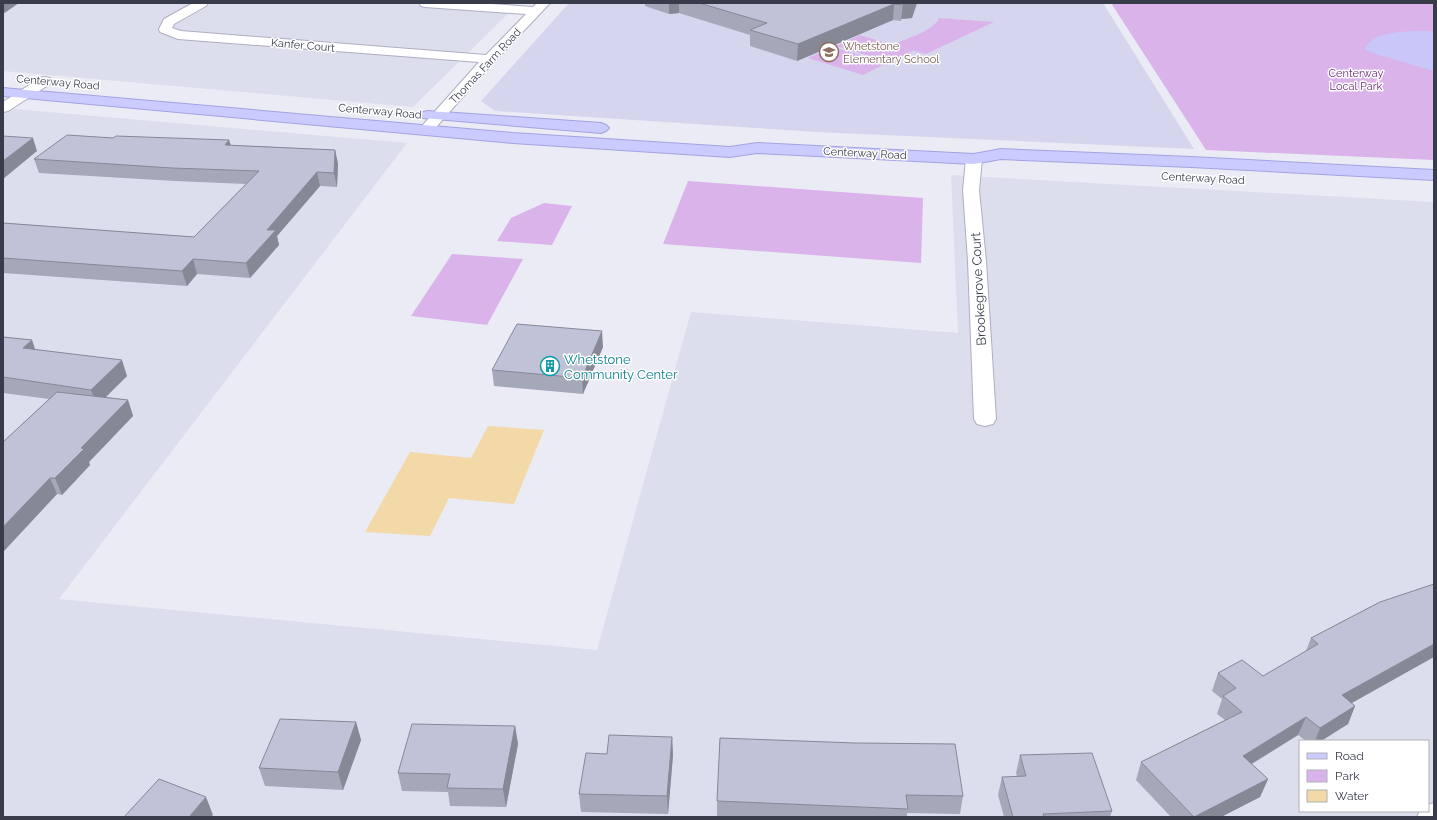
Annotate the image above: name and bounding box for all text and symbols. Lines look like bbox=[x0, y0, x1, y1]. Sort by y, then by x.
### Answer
street label: Thomas Farm Road bbox=[447, 26, 524, 107]
street label: Kanfer Court bbox=[271, 36, 336, 55]
place label: Whetstone Elementary School bbox=[843, 40, 939, 66]
school or university icon: Whetstone Elementary School bbox=[818, 41, 840, 63]
park label: Centerway Local Park bbox=[1329, 67, 1383, 93]
street label: Centerway Road bbox=[16, 72, 100, 93]
street label: Centerway Road bbox=[338, 101, 422, 122]
street label: Centerway Road bbox=[823, 145, 907, 162]
street label: Centerway Road bbox=[1161, 170, 1245, 187]
street label: Brookegrove Court bbox=[968, 231, 989, 346]
place label: Whetstone Community Center bbox=[564, 352, 678, 382]
building icon: Whetstone Community Center bbox=[539, 355, 561, 377]
legend bbox=[1299, 740, 1429, 812]
text: Road bbox=[1335, 749, 1364, 763]
text: Park bbox=[1335, 769, 1360, 783]
text: Water bbox=[1335, 789, 1369, 803]

